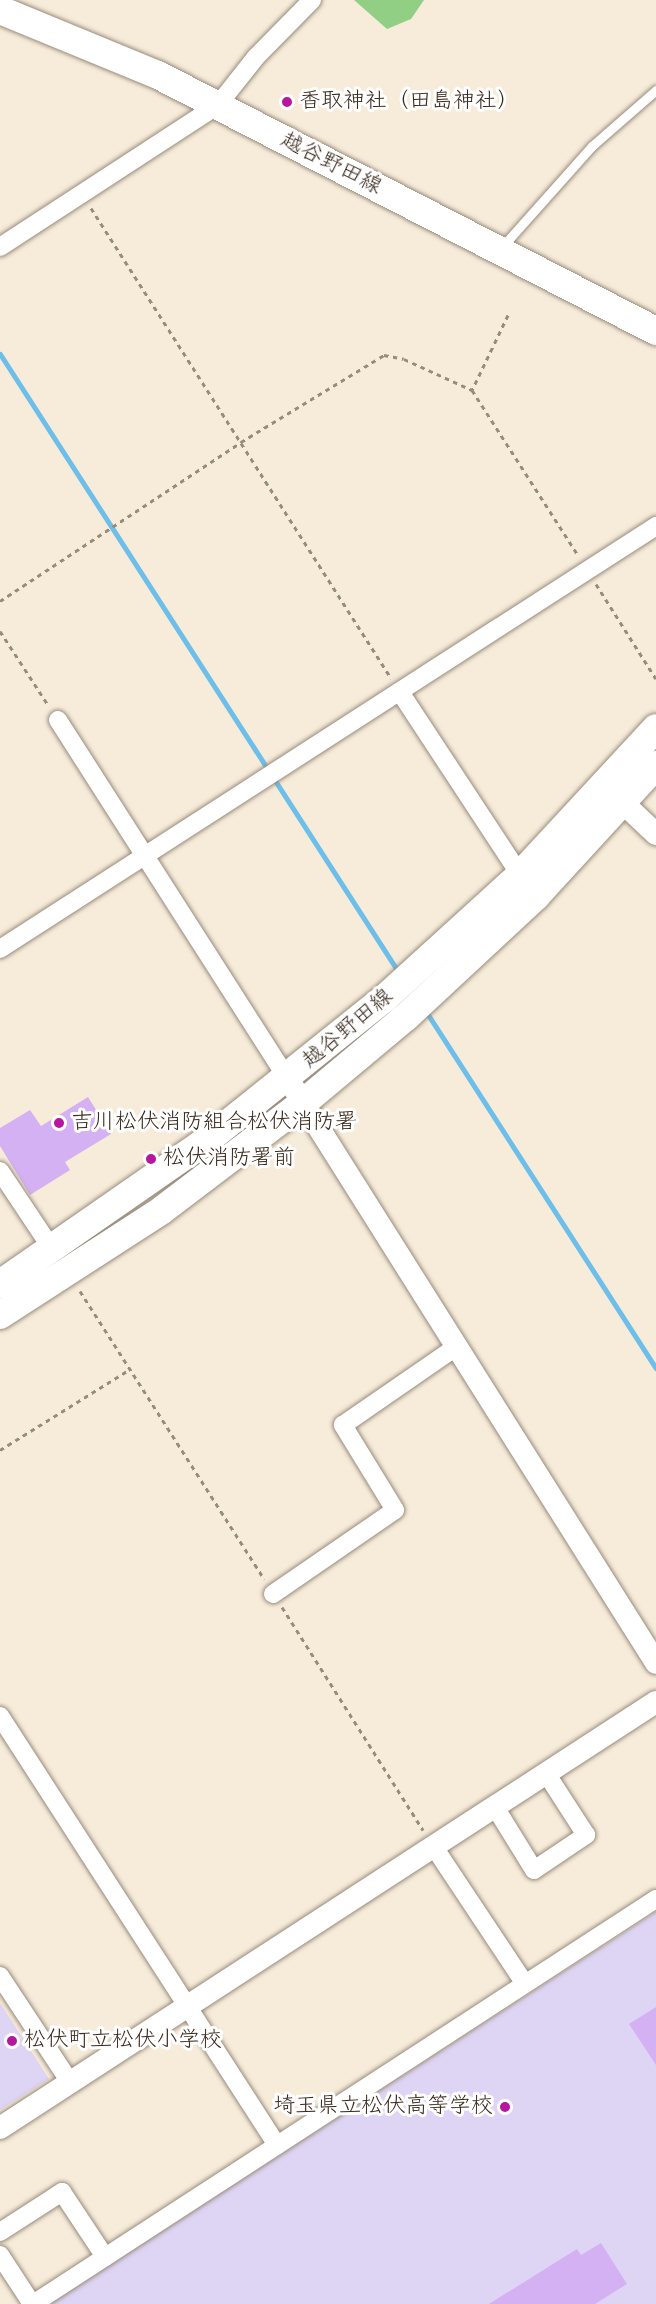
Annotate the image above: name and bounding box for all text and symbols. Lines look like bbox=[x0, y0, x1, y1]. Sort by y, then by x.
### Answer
place label: 香取神社（田島神社） bbox=[299, 89, 519, 115]
marker: 香取神社（田島神社） bbox=[280, 95, 294, 109]
street label: 越谷野田線 bbox=[276, 127, 386, 201]
street label: 越谷野田線 bbox=[297, 984, 399, 1074]
place label: 吉川松伏消防組合松伏消防署 bbox=[71, 1110, 357, 1136]
marker: 吉川松伏消防組合松伏消防署 bbox=[52, 1116, 66, 1130]
place label: 松伏消防署前 bbox=[163, 1146, 295, 1172]
marker: 松伏消防署前 bbox=[144, 1152, 158, 1166]
place label: 松伏町立松伏小学校 bbox=[24, 2028, 222, 2054]
marker: 松伏町立松伏小学校 bbox=[5, 2034, 19, 2048]
place label: 埼玉県立松伏高等学校 bbox=[273, 2094, 493, 2120]
marker: 埼玉県立松伏高等学校 bbox=[498, 2100, 512, 2114]

